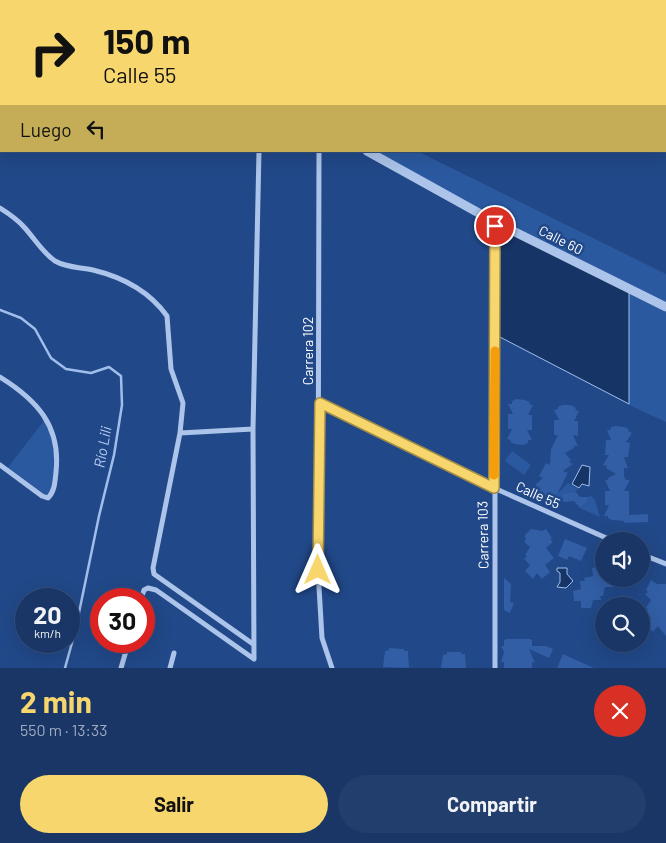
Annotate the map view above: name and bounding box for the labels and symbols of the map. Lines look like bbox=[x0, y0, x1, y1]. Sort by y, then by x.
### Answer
pin bbox=[474, 205, 516, 247]
street label: Calle 60 bbox=[536, 221, 586, 258]
street label: Carrera 102 bbox=[299, 317, 316, 385]
water label: Río Lili bbox=[90, 424, 115, 469]
street label: Calle 55 bbox=[513, 477, 563, 512]
street label: Carrera 103 bbox=[473, 501, 492, 569]
position arrow bbox=[291, 543, 343, 595]
speed limit sign: 30 bbox=[90, 588, 155, 653]

